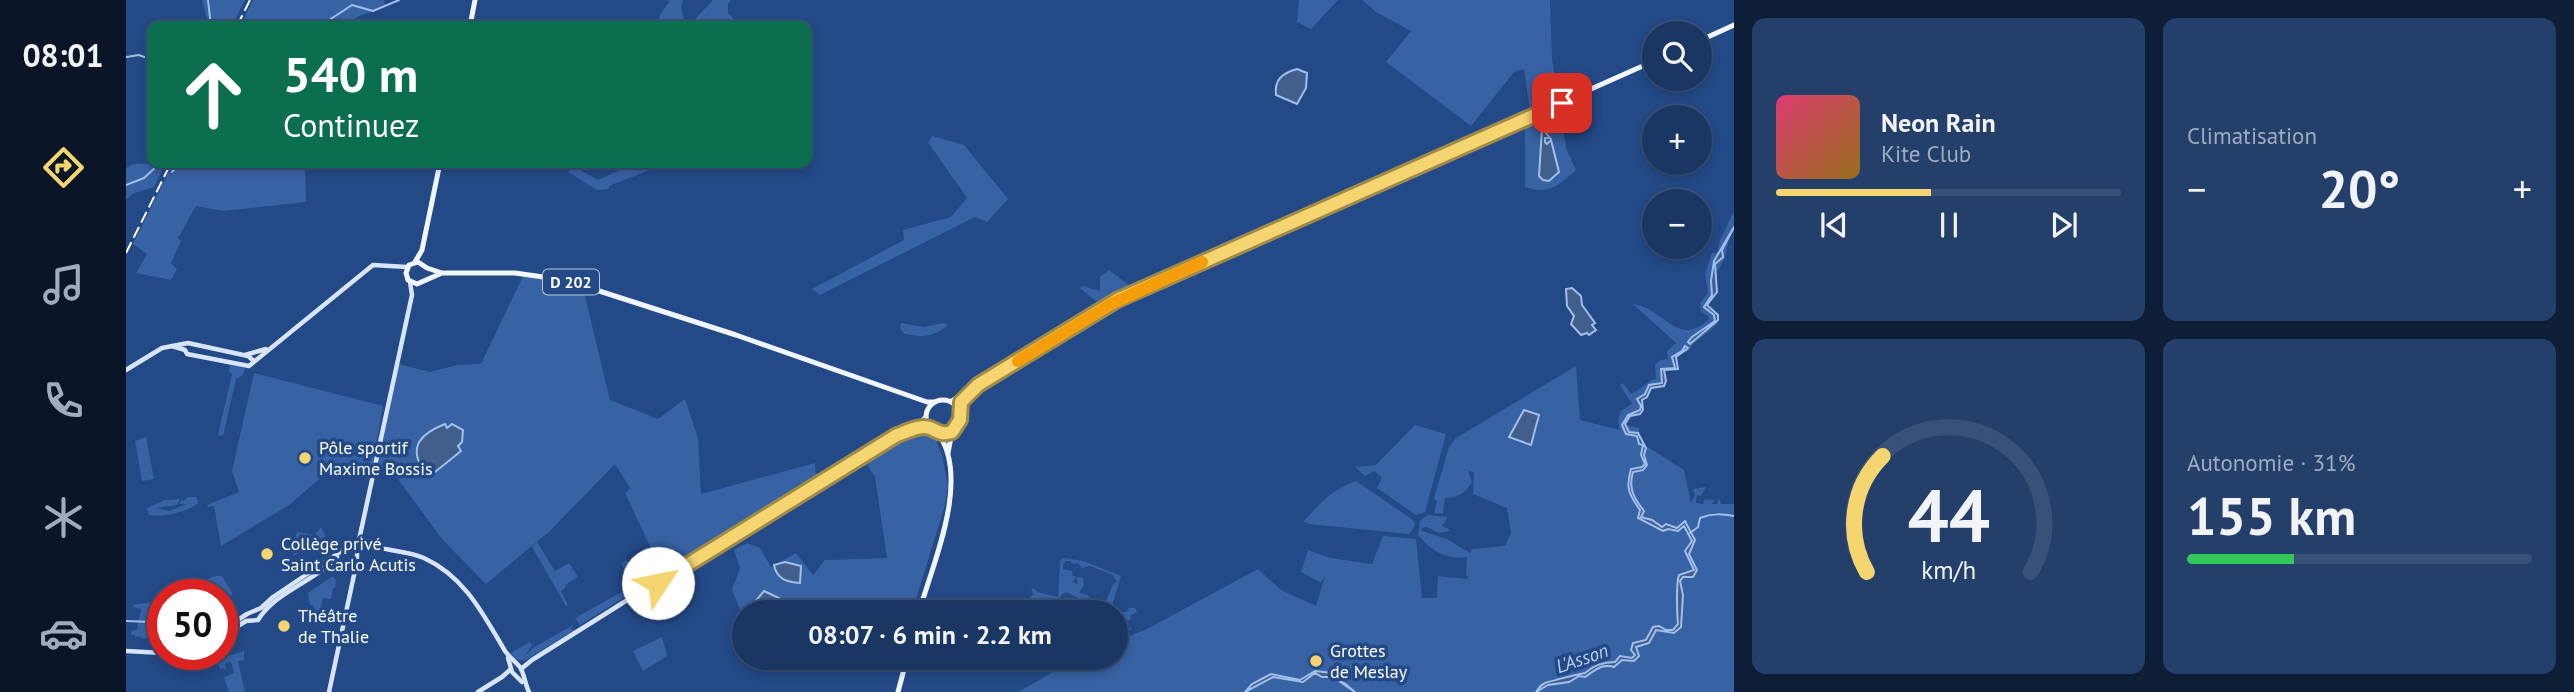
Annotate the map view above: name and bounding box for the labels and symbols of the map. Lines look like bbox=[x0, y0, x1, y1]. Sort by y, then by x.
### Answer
pin bbox=[1532, 73, 1592, 133]
road number: D 202 bbox=[543, 270, 599, 294]
place label: Pôle sportif Maxime Bossis bbox=[319, 436, 433, 480]
marker: Pôle sportif Maxime Bossis bbox=[297, 450, 313, 466]
place label: Collège privé Saint Carlo Acutis bbox=[281, 532, 416, 576]
marker: Collège privé Saint Carlo Acutis bbox=[259, 546, 275, 562]
position arrow bbox=[621, 546, 695, 620]
speed limit sign: 50 bbox=[147, 579, 238, 670]
place label: Théâtre de Thalie bbox=[298, 604, 369, 648]
marker: Théâtre de Thalie bbox=[276, 618, 292, 634]
water label: L'Asson bbox=[1553, 638, 1611, 678]
place label: Grottes de Meslay bbox=[1330, 639, 1408, 683]
marker: Grottes de Meslay bbox=[1308, 653, 1324, 669]

